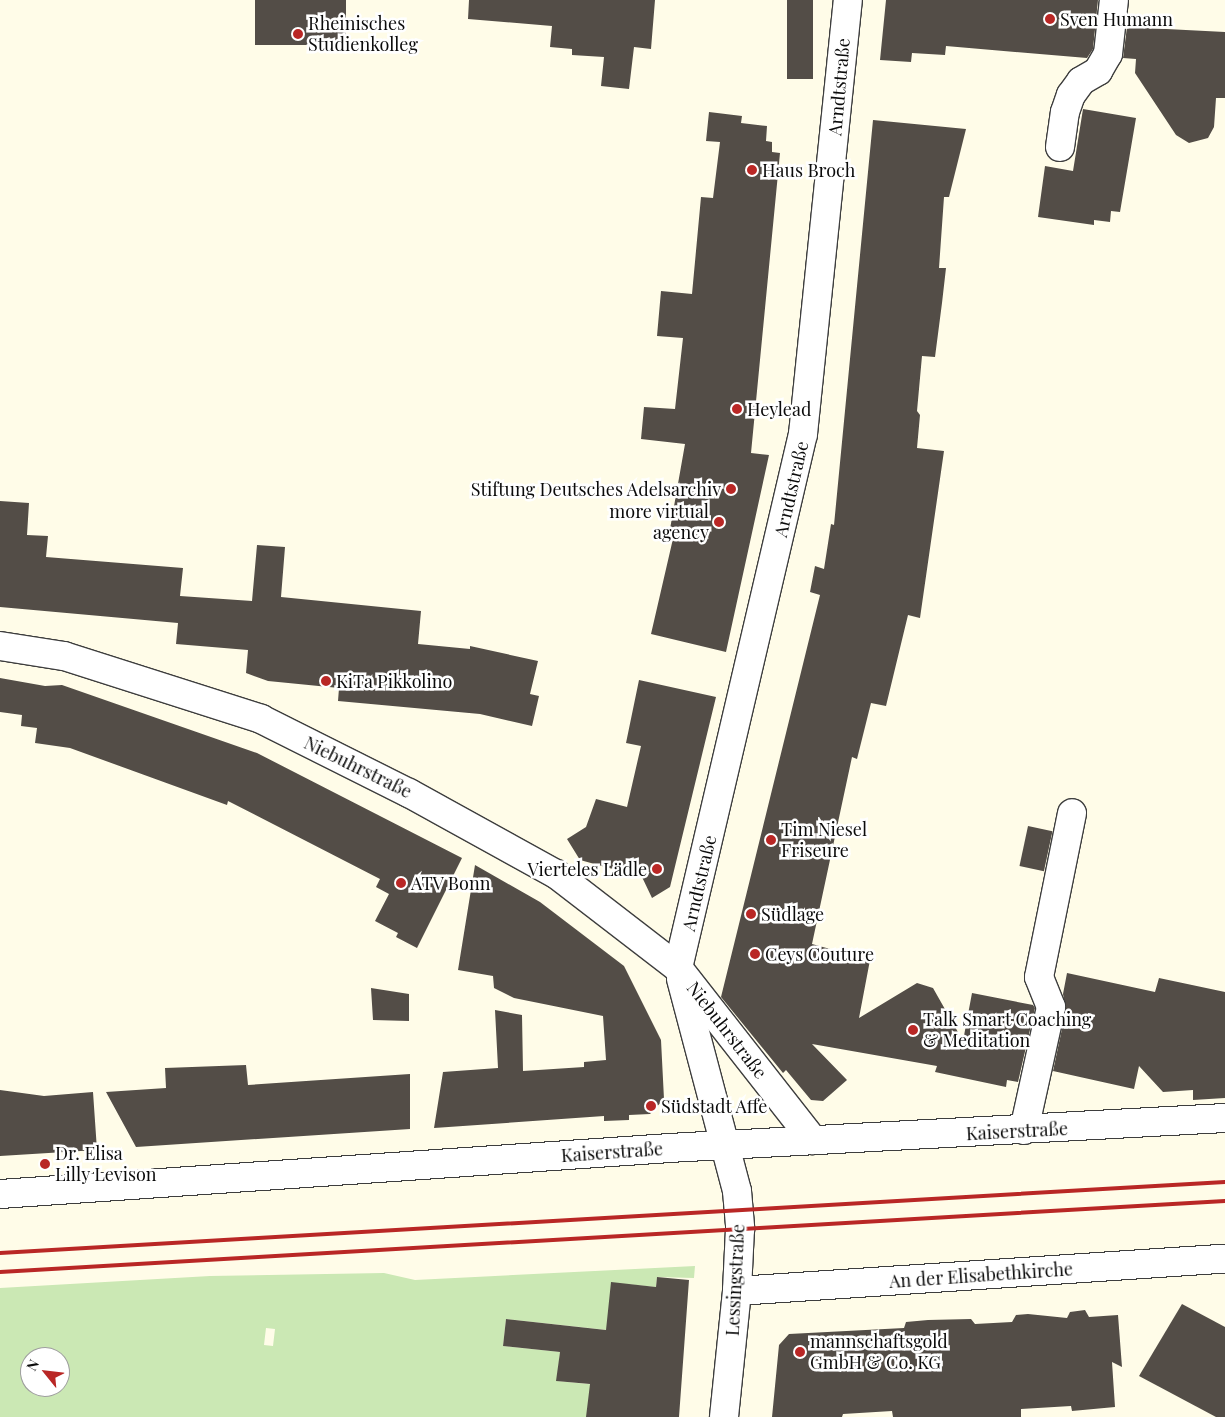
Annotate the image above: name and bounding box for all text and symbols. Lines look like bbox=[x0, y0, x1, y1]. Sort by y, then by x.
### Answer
place label: Sven Humann bbox=[1060, 8, 1173, 30]
place label: Rheinisches Studienkolleg bbox=[308, 13, 418, 56]
marker: Sven Humann bbox=[1044, 13, 1056, 25]
marker: Rheinisches Studienkolleg bbox=[292, 28, 304, 40]
street label: Arndtstraße bbox=[824, 37, 854, 137]
place label: Haus Broch bbox=[762, 159, 855, 181]
marker: Haus Broch bbox=[746, 164, 758, 176]
place label: Heylead bbox=[747, 398, 811, 420]
marker: Heylead bbox=[731, 403, 743, 415]
street label: Arndtstraße bbox=[769, 439, 813, 539]
place label: Stiftung Deutsches Adelsarchiv bbox=[470, 478, 721, 500]
marker: Stiftung Deutsches Adelsarchiv bbox=[725, 483, 737, 495]
place label: more virtual agency bbox=[609, 501, 709, 544]
marker: more virtual agency bbox=[713, 516, 725, 528]
place label: KiTa Pikkolino bbox=[336, 670, 453, 692]
marker: KiTa Pikkolino bbox=[320, 675, 332, 687]
street label: Niebuhrstraße bbox=[301, 732, 415, 802]
place label: Tim Niesel Friseure bbox=[781, 819, 867, 862]
street label: Arndtstraße bbox=[677, 833, 721, 933]
marker: Tim Niesel Friseure bbox=[765, 834, 777, 846]
place label: Vierteles Lädle bbox=[528, 858, 647, 880]
marker: Vierteles Lädle bbox=[651, 863, 663, 875]
place label: ATV Bonn bbox=[411, 872, 491, 894]
marker: ATV Bonn bbox=[395, 877, 407, 889]
place label: Südlage bbox=[761, 903, 824, 925]
marker: Südlage bbox=[745, 908, 757, 920]
place label: Ceys Couture bbox=[765, 943, 874, 965]
marker: Ceys Couture bbox=[749, 948, 761, 960]
street label: Niebuhrstraße bbox=[682, 977, 772, 1083]
place label: Talk Smart Coaching & Meditation bbox=[923, 1009, 1092, 1052]
marker: Talk Smart Coaching & Meditation bbox=[907, 1024, 919, 1036]
place label: Südstadt Affe bbox=[661, 1095, 768, 1117]
marker: Südstadt Affe bbox=[645, 1100, 657, 1112]
street label: Kaiserstraße bbox=[965, 1118, 1069, 1144]
street label: Kaiserstraße bbox=[560, 1138, 664, 1166]
place label: Dr. Elisa Lilly Levison bbox=[55, 1143, 157, 1186]
marker: Dr. Elisa Lilly Levison bbox=[39, 1158, 51, 1170]
street label: Lessingstraße bbox=[721, 1223, 749, 1337]
street label: An der Elisabethkirche bbox=[888, 1258, 1074, 1292]
place label: mannschaftsgold GmbH & Co. KG bbox=[810, 1331, 948, 1374]
marker: mannschaftsgold GmbH & Co. KG bbox=[794, 1346, 806, 1358]
north arrow bbox=[20, 1347, 70, 1397]
text: N bbox=[22, 1356, 43, 1374]

